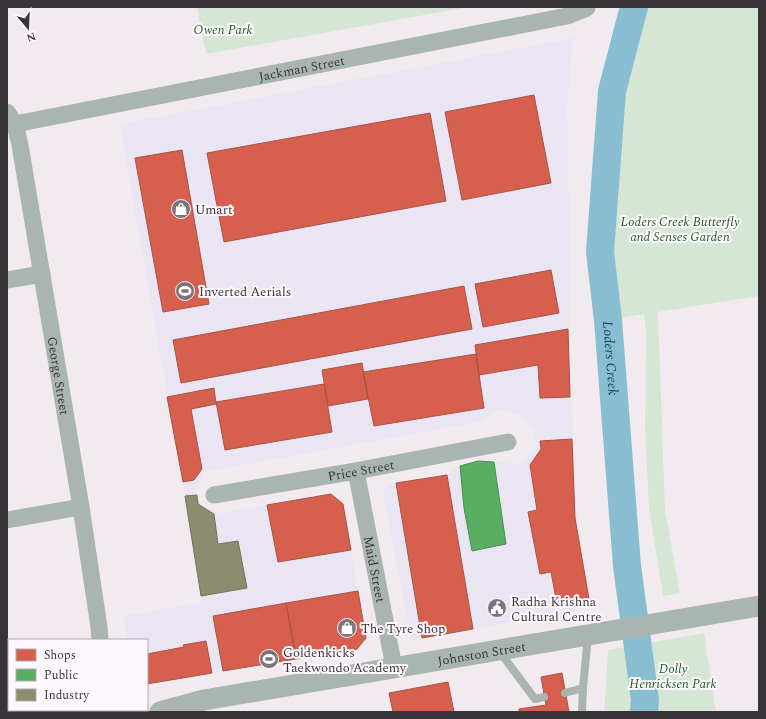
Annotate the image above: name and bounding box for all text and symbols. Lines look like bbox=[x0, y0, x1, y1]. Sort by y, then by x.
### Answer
north arrow bbox=[8, 8, 48, 48]
park label: Owen Park bbox=[193, 20, 253, 40]
text: N bbox=[24, 27, 38, 46]
street label: Jackman Street bbox=[257, 51, 347, 87]
shop icon: Umart bbox=[170, 198, 192, 220]
place label: Umart bbox=[195, 200, 233, 220]
park label: Loders Creek Butterfly and Senses Garden bbox=[620, 212, 740, 247]
sports icon: Inverted Aerials bbox=[174, 280, 196, 302]
place label: Inverted Aerials bbox=[199, 282, 291, 302]
water label: Loders Creek bbox=[597, 320, 624, 397]
street label: George Street bbox=[41, 335, 74, 417]
street label: Price Street bbox=[326, 455, 396, 487]
street label: Maid Street bbox=[358, 534, 390, 605]
place label: Radha Krishna Cultural Centre bbox=[511, 592, 602, 627]
public building icon: Radha Krishna Cultural Centre bbox=[486, 597, 508, 619]
shop icon: The Tyre Shop bbox=[336, 617, 358, 639]
place label: The Tyre Shop bbox=[361, 619, 445, 639]
street label: Johnston Street bbox=[436, 637, 528, 671]
legend bbox=[8, 639, 148, 711]
place label: Goldenkicks Taekwondo Academy bbox=[283, 643, 407, 678]
text: Shops bbox=[44, 646, 76, 665]
sports icon: Goldenkicks Taekwondo Academy bbox=[258, 648, 280, 670]
park label: Dolly Henricksen Park bbox=[629, 659, 717, 694]
text: Public bbox=[44, 666, 78, 685]
text: Industry bbox=[44, 686, 90, 705]

